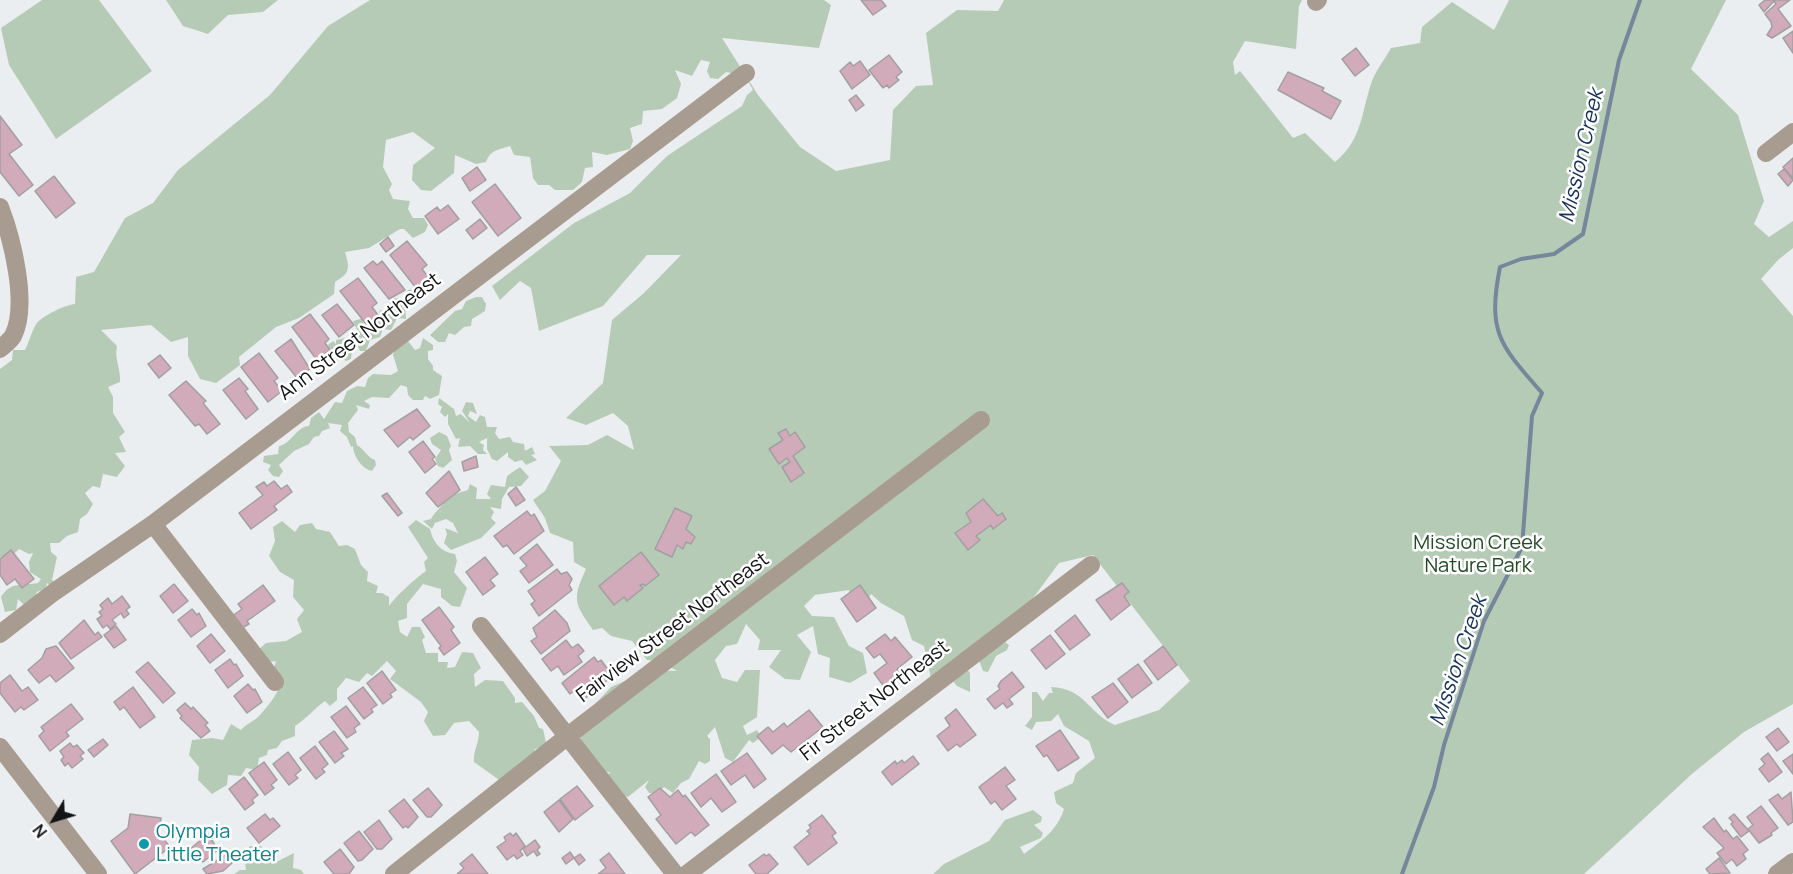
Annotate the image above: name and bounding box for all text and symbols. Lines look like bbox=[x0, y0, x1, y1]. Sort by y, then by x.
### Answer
water label: Mission Creek bbox=[1554, 87, 1610, 225]
street label: Ann Street Northeast bbox=[274, 268, 446, 406]
park label: Mission Creek Nature Park bbox=[1413, 531, 1543, 578]
street label: Fairview Street Northeast bbox=[572, 548, 774, 708]
water label: Mission Creek bbox=[1425, 593, 1493, 729]
street label: Fir Street Northeast bbox=[796, 635, 954, 767]
north arrow bbox=[24, 790, 84, 850]
text: N bbox=[28, 820, 52, 842]
place label: Olympia Little Theater bbox=[156, 820, 279, 867]
marker: Olympia Little Theater bbox=[137, 837, 151, 851]

